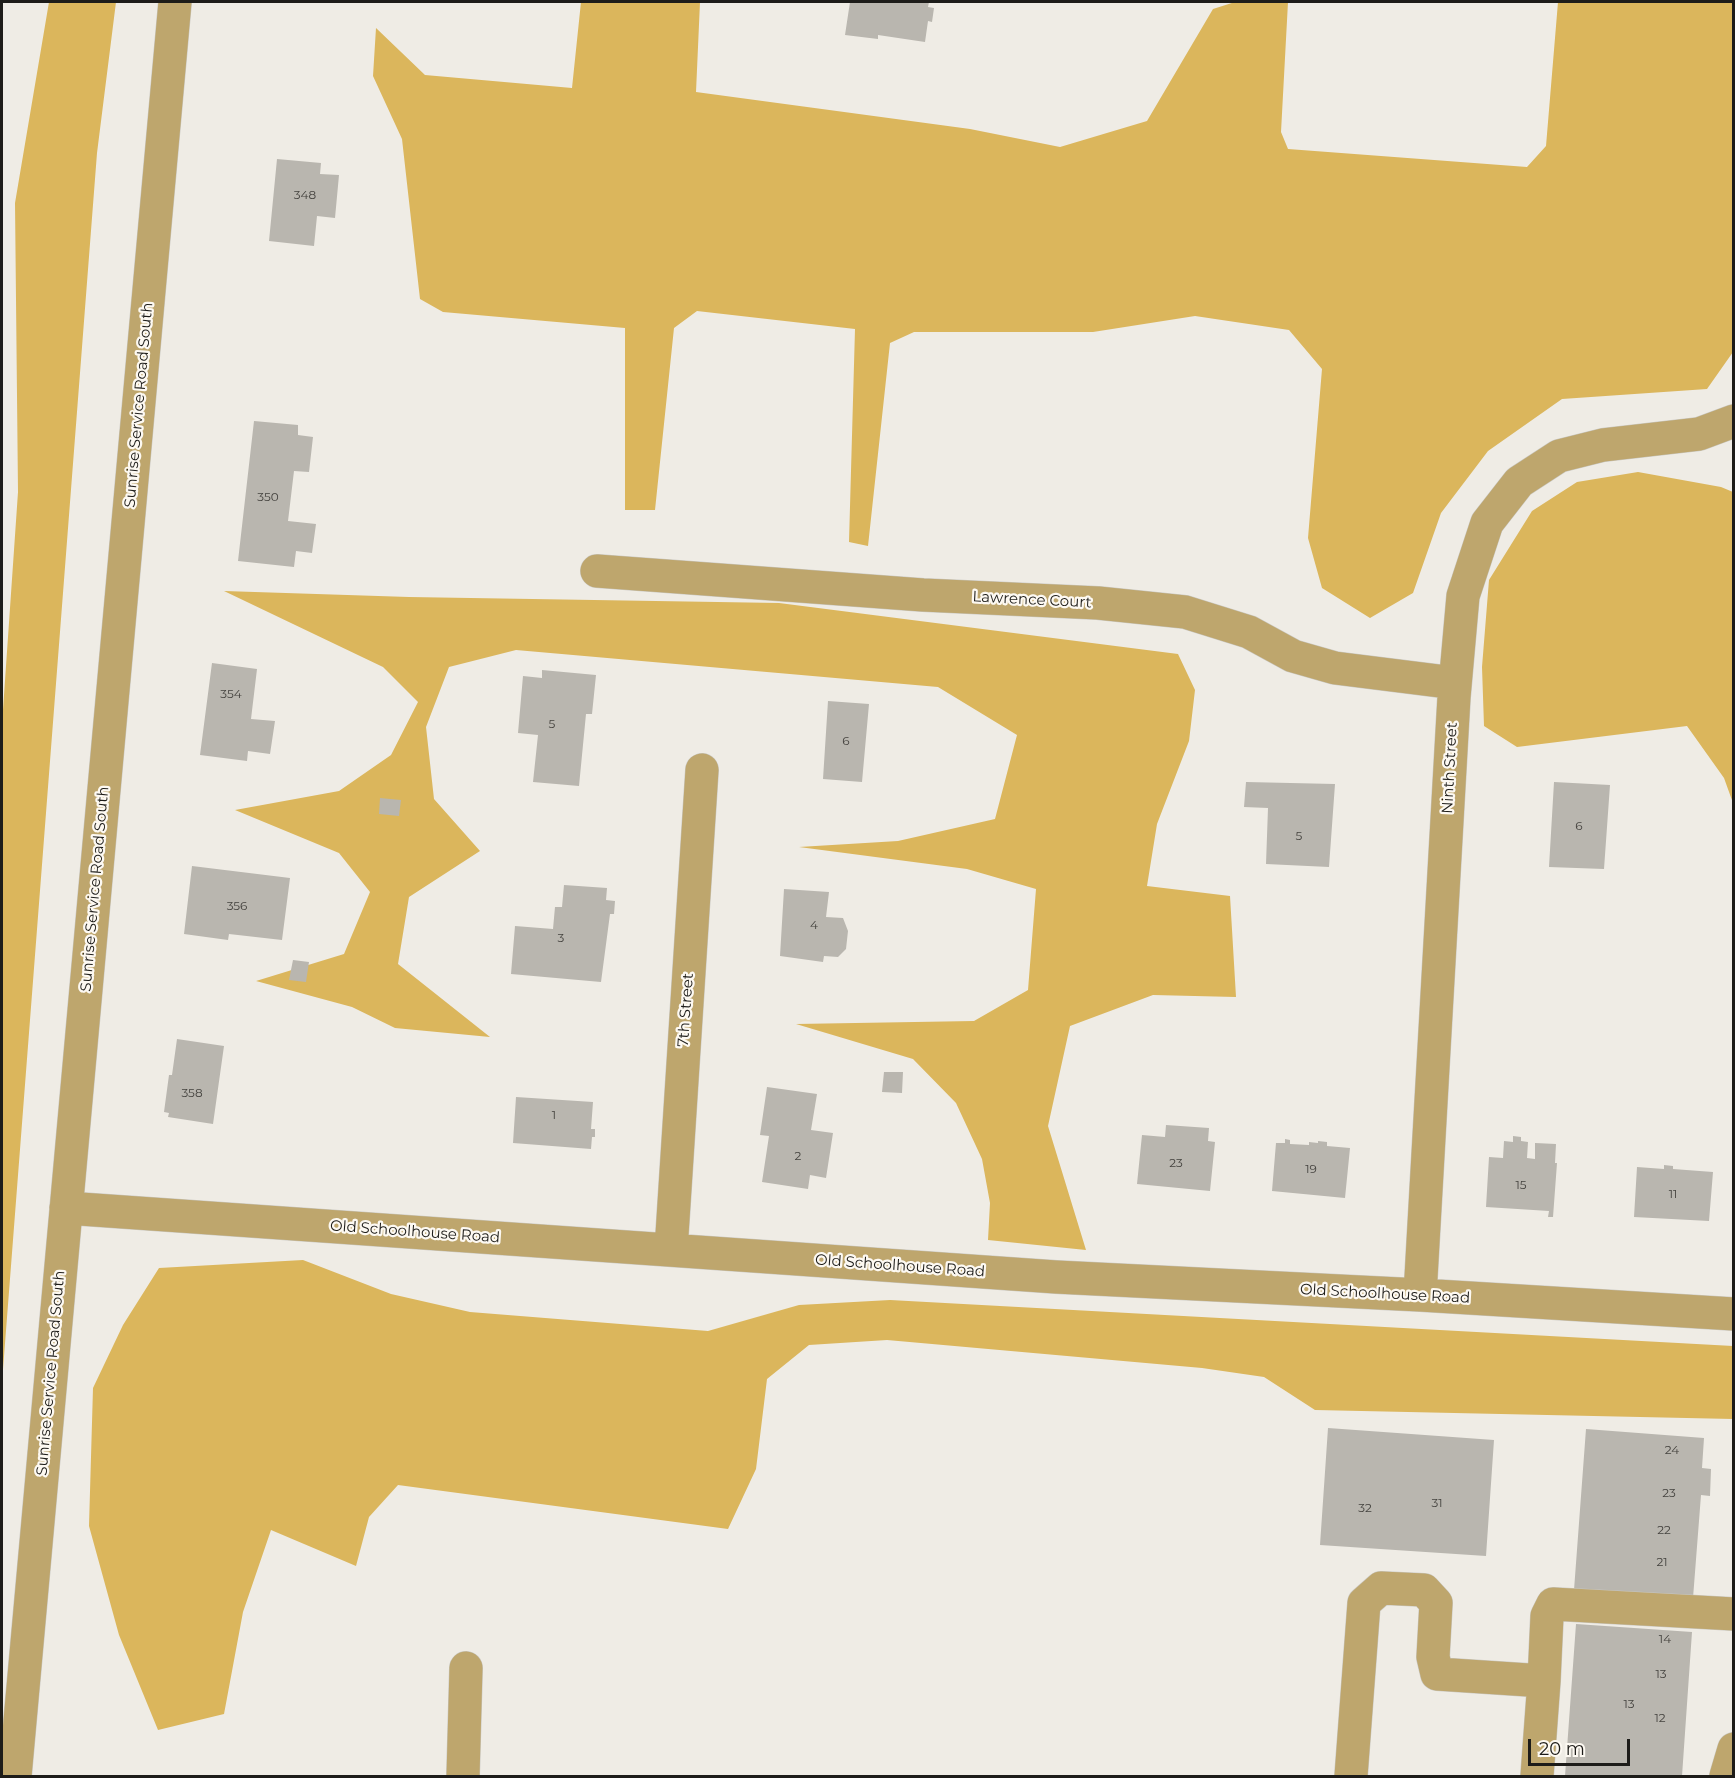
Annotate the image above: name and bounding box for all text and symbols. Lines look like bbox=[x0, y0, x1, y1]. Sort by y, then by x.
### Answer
house number: 348 bbox=[294, 188, 316, 202]
street label: Sunrise Service Road South bbox=[121, 302, 157, 508]
house number: 350 bbox=[257, 490, 279, 504]
street label: Lawrence Court bbox=[972, 588, 1092, 612]
house number: 354 bbox=[220, 687, 242, 701]
house number: 5 bbox=[549, 717, 555, 731]
street label: Ninth Street bbox=[1439, 722, 1461, 814]
house number: 6 bbox=[842, 734, 850, 748]
street label: Sunrise Service Road South bbox=[77, 786, 113, 992]
house number: 6 bbox=[1575, 819, 1583, 833]
house number: 5 bbox=[1296, 829, 1302, 843]
house number: 356 bbox=[227, 899, 247, 913]
house number: 4 bbox=[810, 918, 818, 932]
house number: 3 bbox=[558, 931, 564, 945]
street label: 7th Street bbox=[674, 972, 698, 1048]
house number: 358 bbox=[181, 1086, 203, 1100]
house number: 1 bbox=[552, 1108, 556, 1122]
house number: 2 bbox=[795, 1149, 801, 1163]
house number: 23 bbox=[1169, 1156, 1183, 1170]
house number: 19 bbox=[1305, 1162, 1317, 1176]
house number: 15 bbox=[1515, 1178, 1527, 1192]
house number: 11 bbox=[1669, 1187, 1677, 1201]
street label: Old Schoolhouse Road bbox=[329, 1217, 501, 1247]
street label: Old Schoolhouse Road bbox=[814, 1251, 986, 1281]
street label: Sunrise Service Road South bbox=[33, 1270, 69, 1476]
street label: Old Schoolhouse Road bbox=[1299, 1281, 1471, 1307]
house number: 24 bbox=[1665, 1443, 1679, 1457]
house number: 23 bbox=[1662, 1486, 1676, 1500]
house number: 31 bbox=[1431, 1496, 1443, 1510]
house number: 32 bbox=[1358, 1501, 1372, 1515]
house number: 22 bbox=[1657, 1523, 1671, 1537]
house number: 21 bbox=[1656, 1555, 1668, 1569]
house number: 14 bbox=[1659, 1632, 1671, 1646]
house number: 13 bbox=[1655, 1667, 1667, 1681]
house number: 13 bbox=[1623, 1697, 1635, 1711]
house number: 12 bbox=[1654, 1711, 1666, 1725]
scale bar bbox=[1531, 1727, 1633, 1765]
text: 20 m bbox=[1539, 1738, 1585, 1760]

